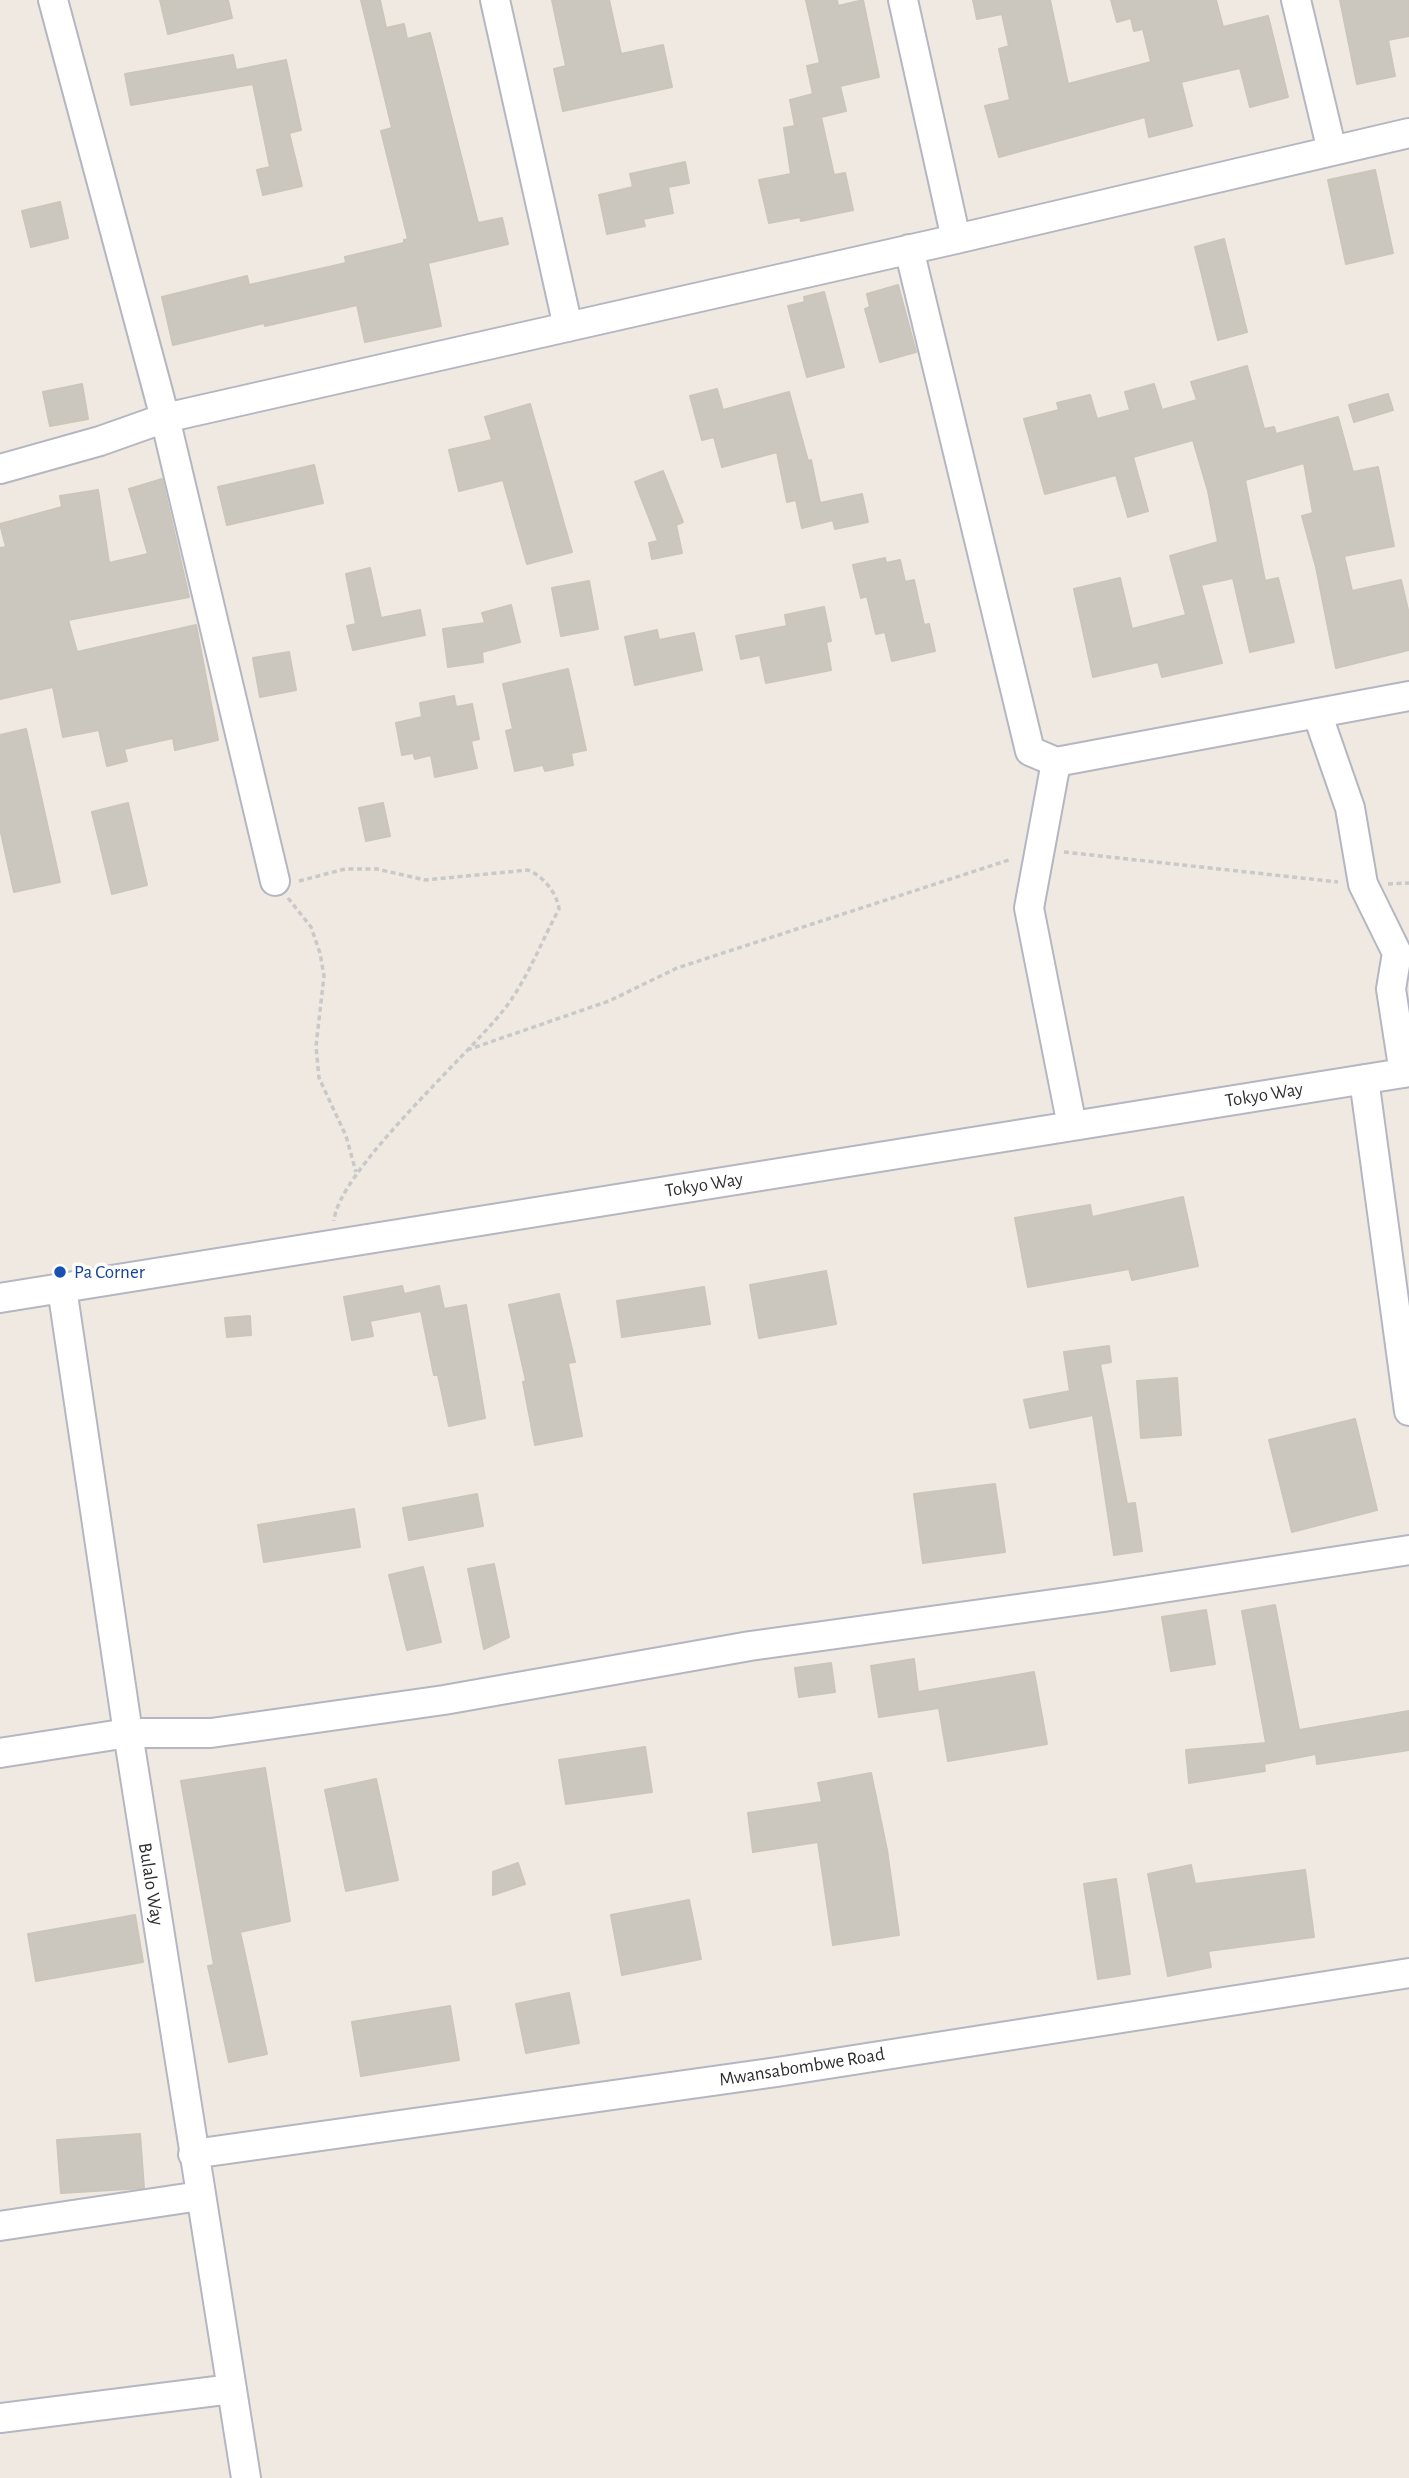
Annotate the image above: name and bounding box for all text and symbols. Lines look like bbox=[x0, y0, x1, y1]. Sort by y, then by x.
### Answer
street label: Tokyo Way bbox=[1223, 1078, 1305, 1112]
street label: Tokyo Way bbox=[663, 1168, 745, 1202]
place label: Pa Corner bbox=[74, 1261, 145, 1283]
marker: Pa Corner bbox=[52, 1264, 68, 1280]
street label: Bulalo Way bbox=[133, 1841, 169, 1927]
street label: Mwansabombwe Road bbox=[718, 2043, 886, 2091]

